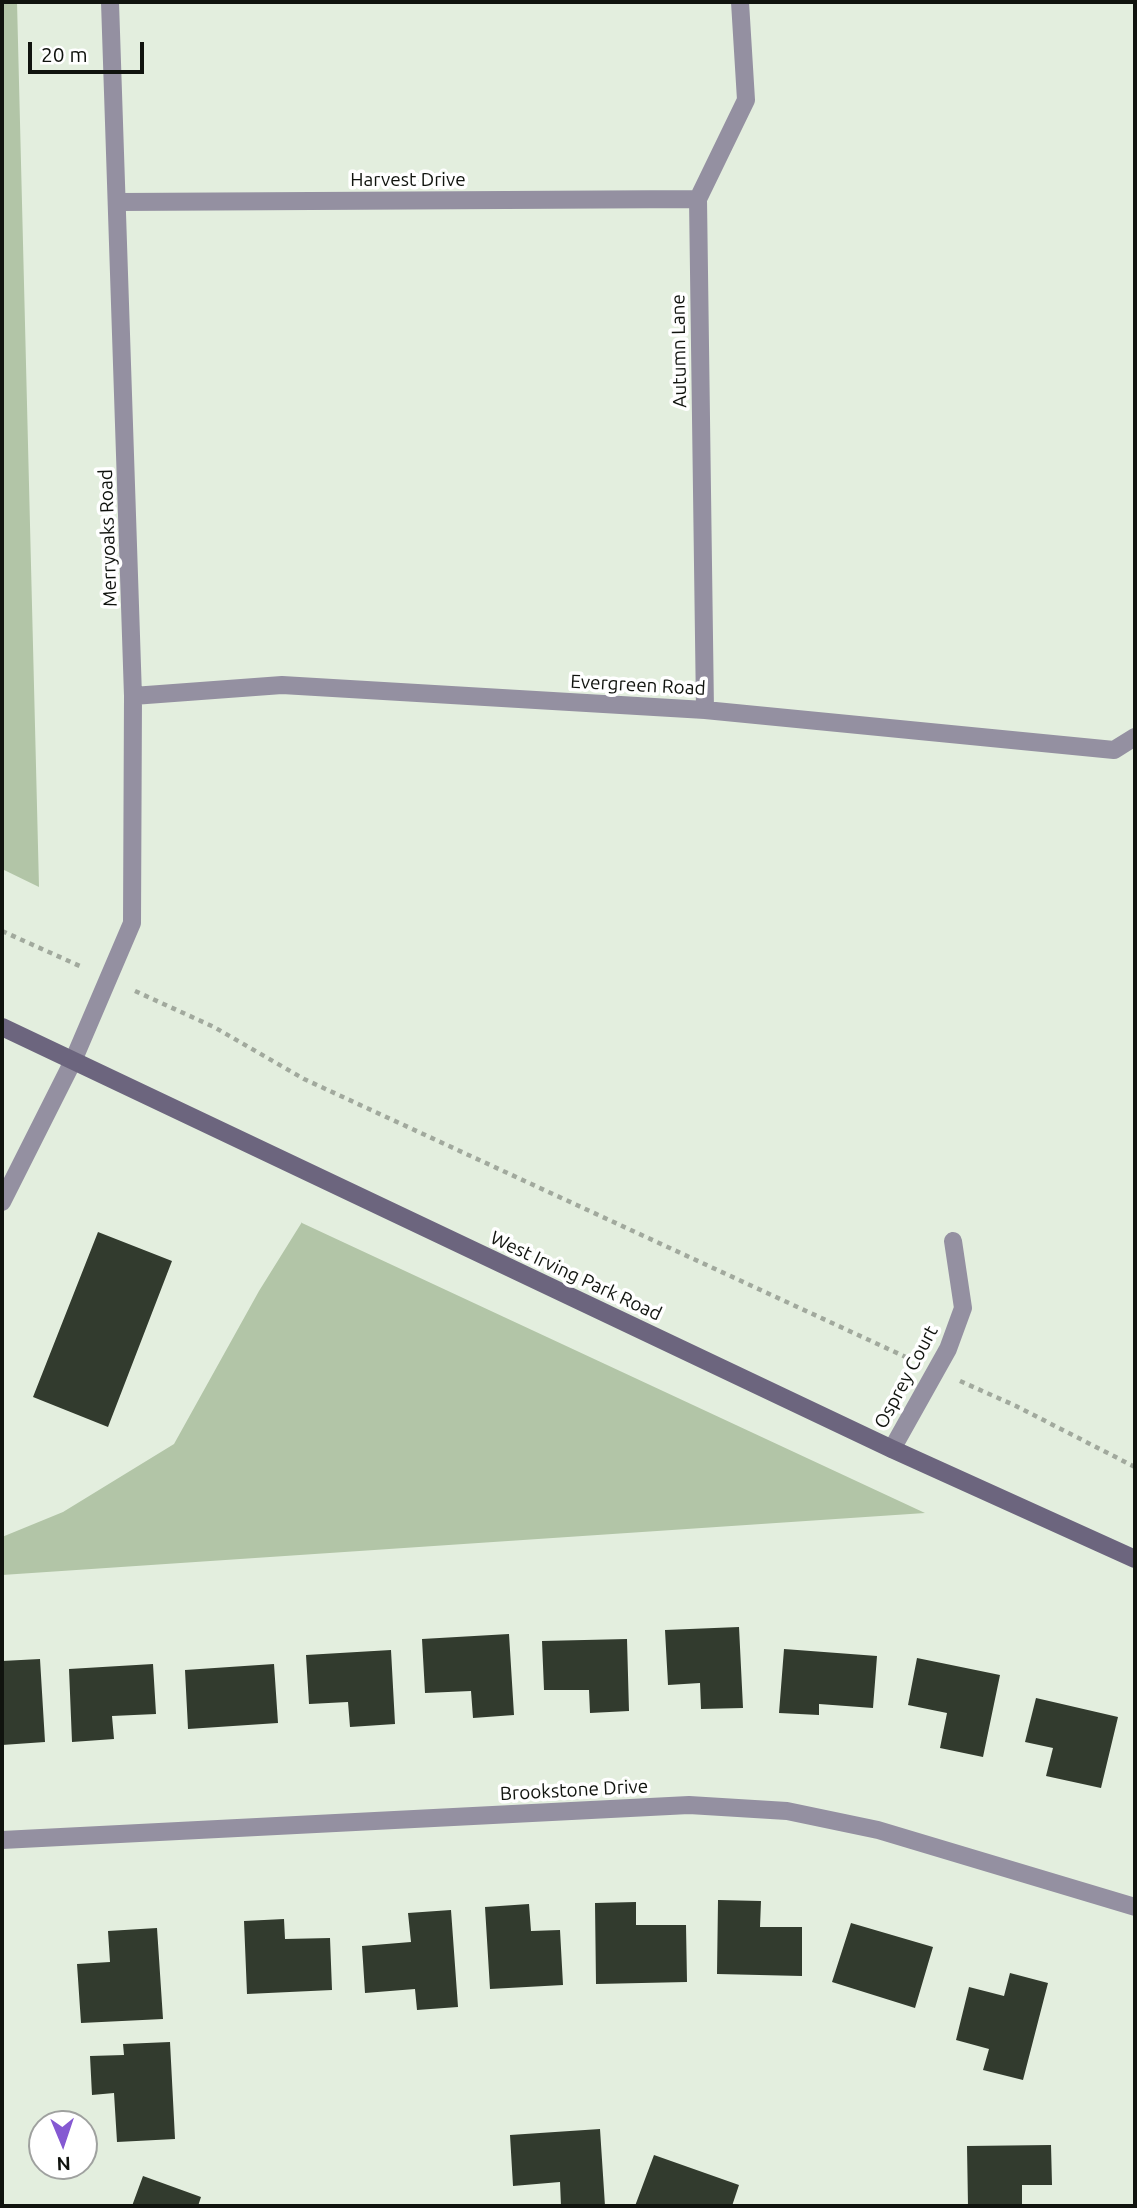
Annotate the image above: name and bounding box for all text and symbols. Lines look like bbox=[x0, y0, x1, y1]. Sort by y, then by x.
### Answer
scale bar bbox=[32, 28, 147, 72]
text: 20 m bbox=[41, 42, 88, 66]
street label: Harvest Drive bbox=[350, 169, 466, 191]
street label: Autumn Lane bbox=[667, 294, 691, 408]
street label: Merryoaks Road bbox=[94, 469, 122, 607]
street label: Evergreen Road bbox=[570, 670, 706, 700]
street label: West Irving Park Road bbox=[487, 1226, 665, 1326]
street label: Osprey Court bbox=[869, 1322, 943, 1432]
street label: Brookstone Drive bbox=[499, 1775, 649, 1805]
north arrow bbox=[28, 2110, 98, 2180]
text: N bbox=[56, 2153, 71, 2175]

